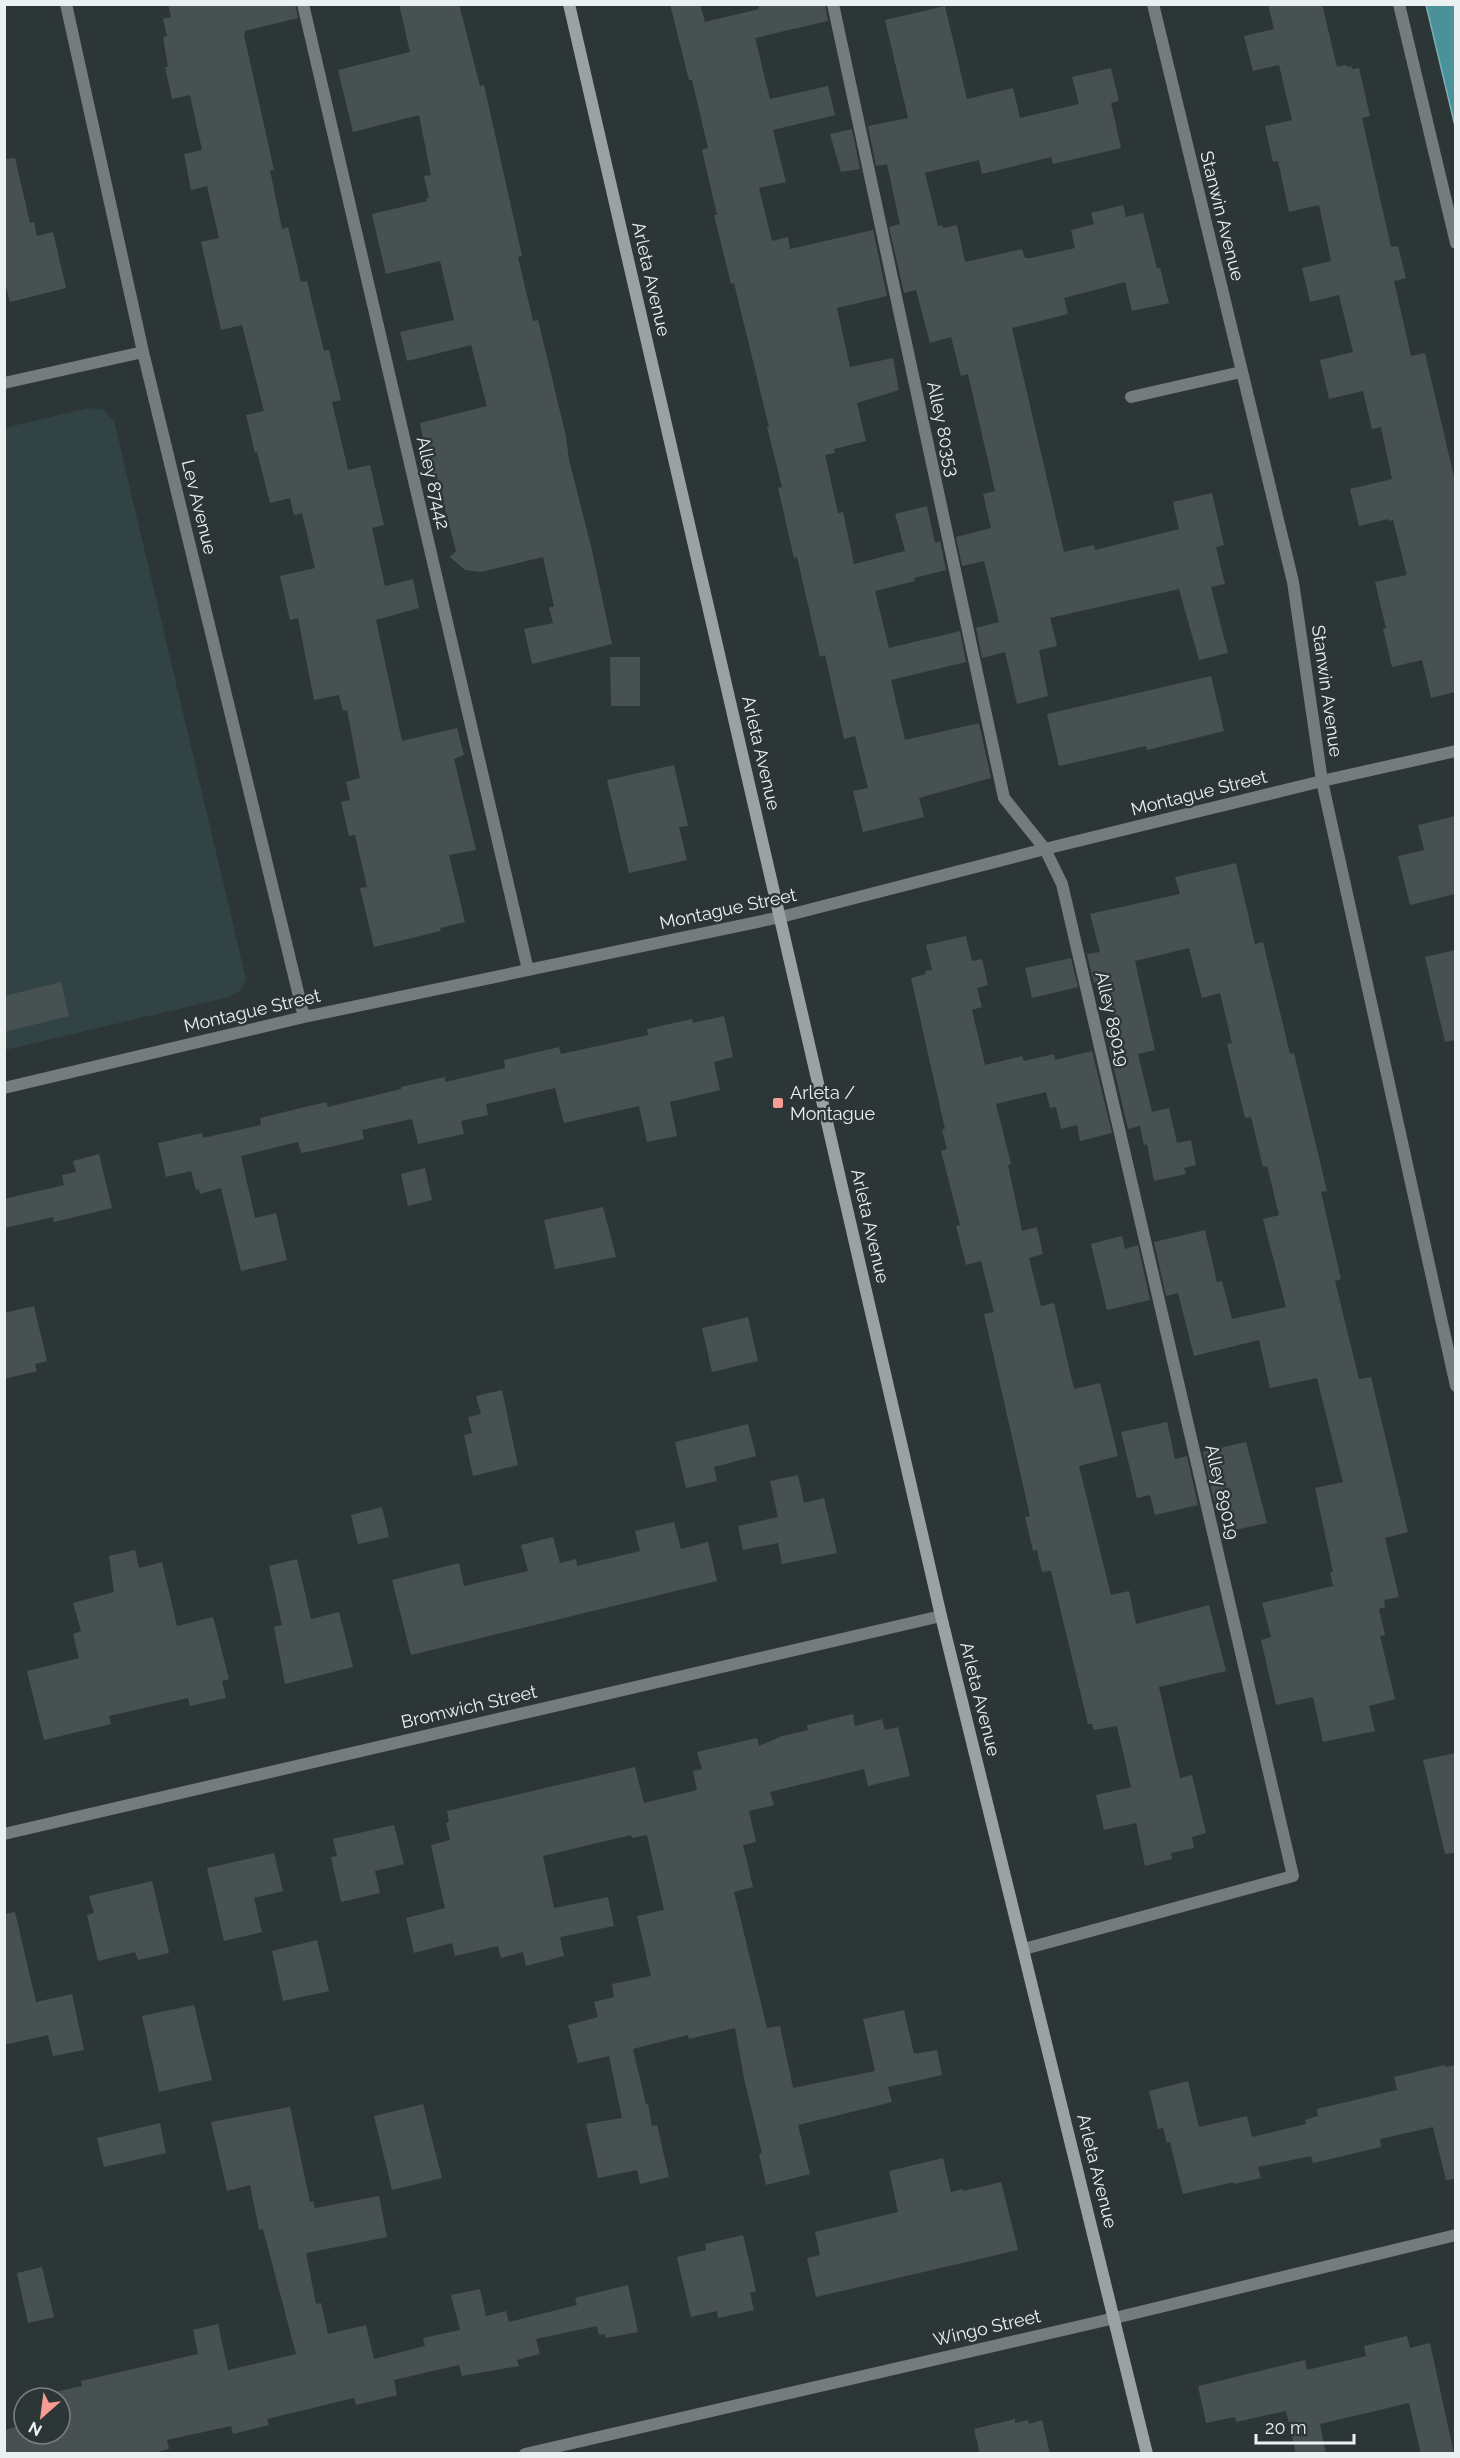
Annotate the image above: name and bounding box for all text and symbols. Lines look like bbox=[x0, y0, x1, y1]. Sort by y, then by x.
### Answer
street label: Stanwin Avenue bbox=[1196, 149, 1249, 283]
street label: Arleta Avenue bbox=[628, 220, 675, 339]
street label: Alley 80353 bbox=[923, 379, 964, 478]
street label: Alley 87442 bbox=[413, 434, 454, 531]
street label: Lev Avenue bbox=[178, 457, 221, 557]
street label: Stanwin Avenue bbox=[1308, 624, 1347, 759]
street label: Arleta Avenue bbox=[738, 694, 785, 813]
street label: Montague Street bbox=[1129, 765, 1269, 820]
street label: Montague Street bbox=[658, 884, 798, 933]
street label: Alley 89019 bbox=[1091, 969, 1134, 1068]
street label: Montague Street bbox=[182, 985, 322, 1036]
place label: Arleta / Montague bbox=[790, 1082, 875, 1124]
marker: Arleta / Montague bbox=[771, 1096, 785, 1110]
street label: Arleta Avenue bbox=[847, 1167, 894, 1286]
street label: Alley 89019 bbox=[1201, 1442, 1244, 1541]
street label: Arleta Avenue bbox=[956, 1640, 1005, 1759]
street label: Bromwich Street bbox=[399, 1681, 539, 1732]
street label: Arleta Avenue bbox=[1073, 2112, 1122, 2231]
street label: Wingo Street bbox=[931, 2305, 1043, 2350]
north arrow bbox=[12, 2386, 72, 2446]
scale bar bbox=[1256, 2407, 1354, 2445]
text: 20 m bbox=[1265, 2417, 1307, 2438]
text: N bbox=[25, 2418, 45, 2440]

